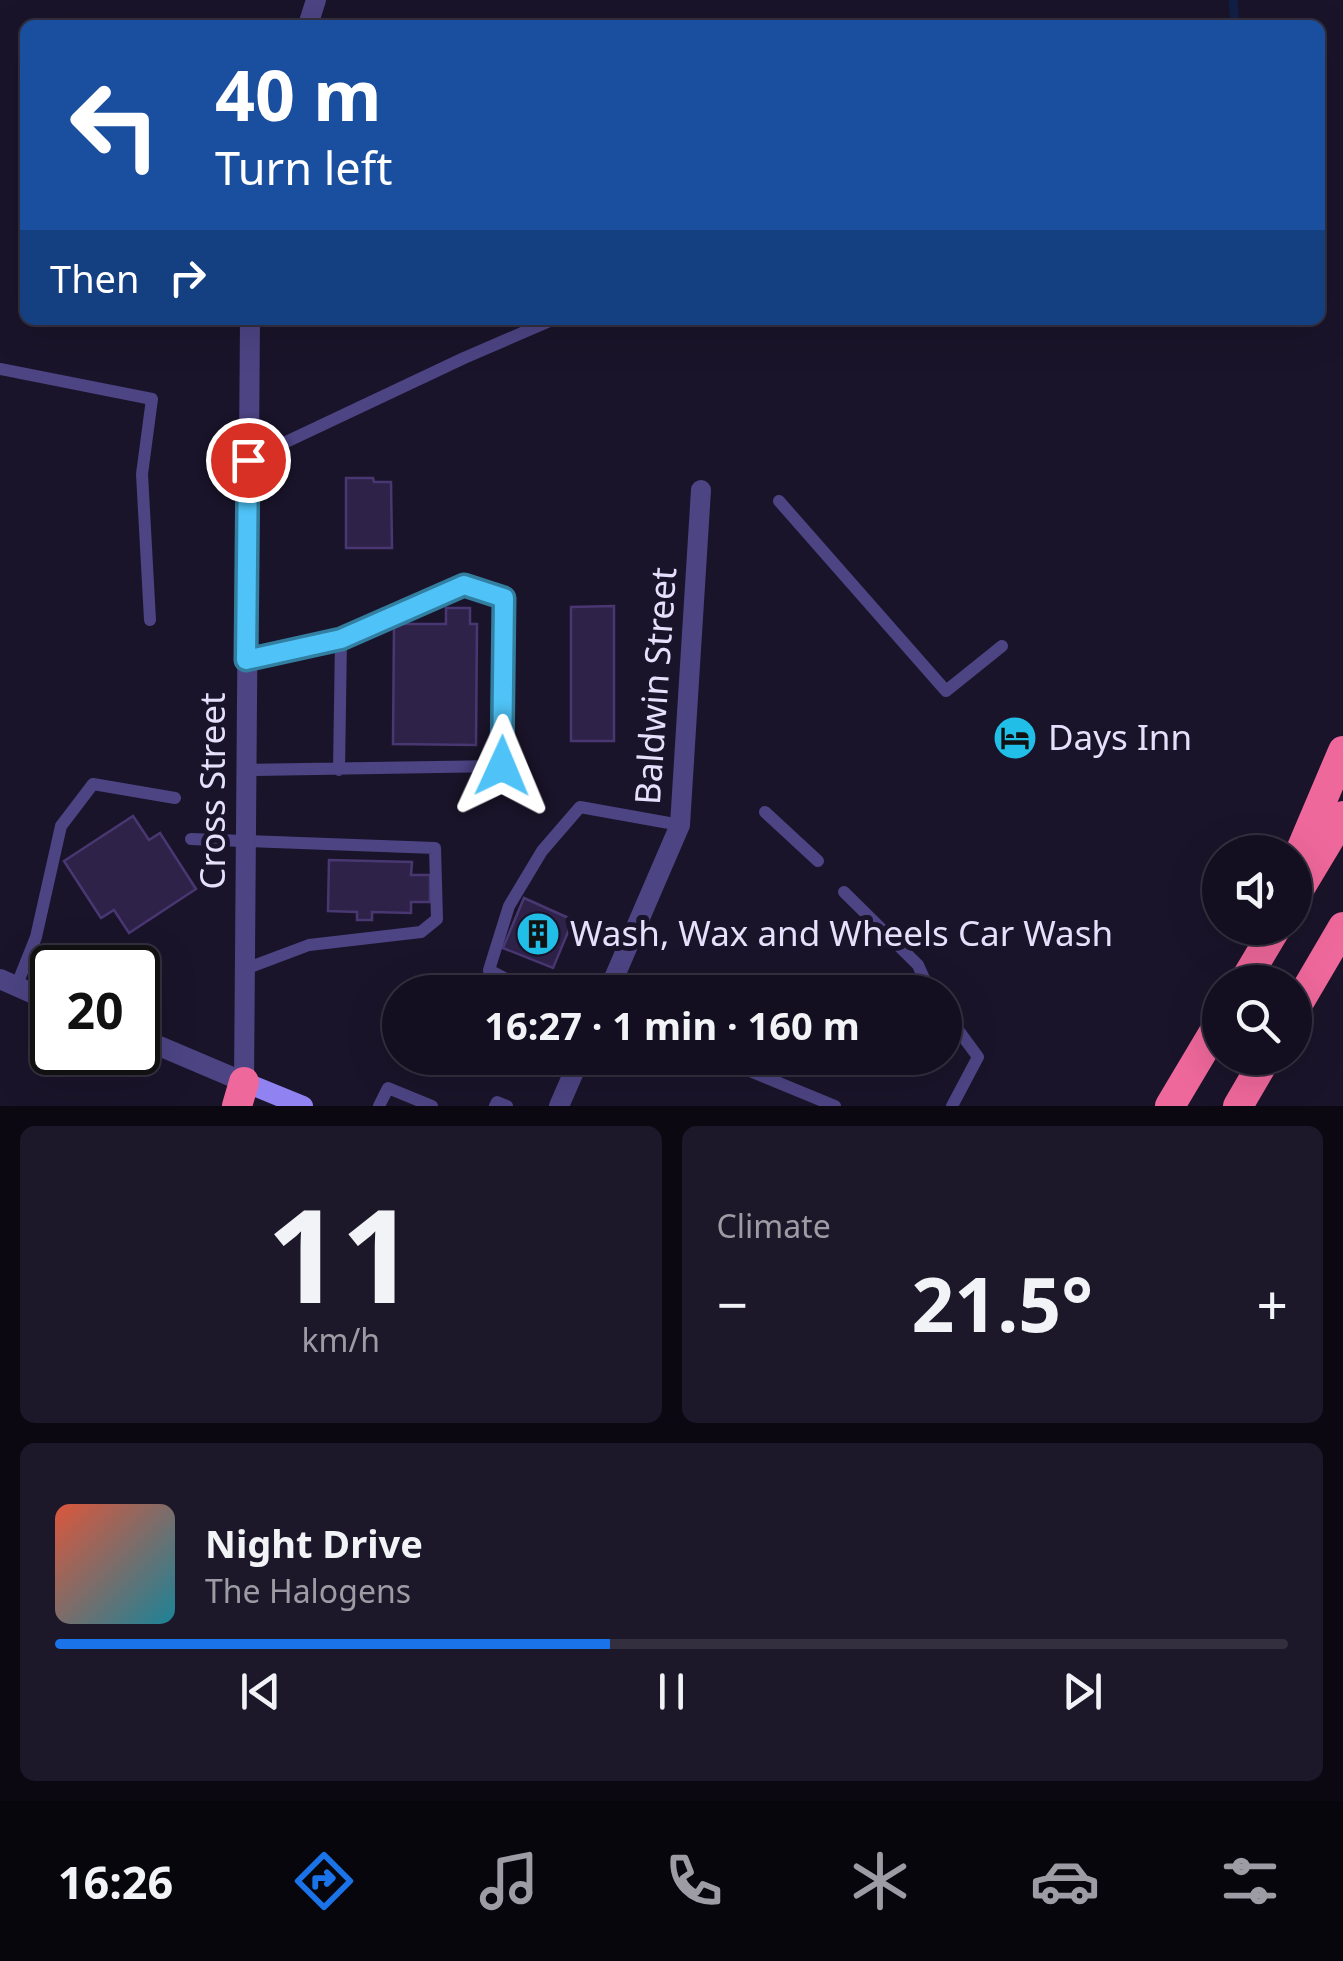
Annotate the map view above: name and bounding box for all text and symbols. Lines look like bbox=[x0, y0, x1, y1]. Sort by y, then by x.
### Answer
text: 40 m bbox=[215, 46, 382, 142]
icon: left bbox=[50, 60, 180, 190]
text: Turn left bbox=[215, 137, 392, 198]
icon: right bbox=[160, 250, 215, 305]
text: Then bbox=[50, 252, 140, 304]
pin bbox=[206, 418, 291, 503]
icon: arrive bbox=[221, 433, 276, 488]
street label: Baldwin Street bbox=[623, 566, 686, 806]
street label: Cross Street bbox=[188, 692, 235, 890]
place label: Days Inn bbox=[1048, 713, 1192, 760]
position arrow bbox=[450, 714, 554, 818]
hotel icon: Days Inn bbox=[992, 715, 1038, 761]
map controls bbox=[1202, 835, 1312, 1075]
button: sound bbox=[1202, 835, 1312, 945]
place label: Wash, Wax and Wheels Car Wash bbox=[570, 909, 1113, 956]
building icon: Wash, Wax and Wheels Car Wash bbox=[515, 911, 561, 957]
speed limit sign: 20 bbox=[30, 945, 160, 1075]
button: search bbox=[1202, 965, 1312, 1075]
text: 16:27 · 1 min · 160 m bbox=[484, 999, 860, 1051]
text: 11 bbox=[266, 1164, 415, 1341]
text: Climate bbox=[717, 1204, 831, 1247]
text: 21.5° bbox=[911, 1252, 1093, 1354]
text: − bbox=[717, 1266, 748, 1341]
text: + bbox=[1257, 1266, 1288, 1341]
text: km/h bbox=[301, 1318, 380, 1361]
text: Night Drive bbox=[205, 1517, 423, 1569]
text: The Halogens bbox=[205, 1569, 411, 1612]
icon: previous bbox=[233, 1664, 288, 1719]
icon: pause bbox=[644, 1664, 699, 1719]
icon: next bbox=[1055, 1664, 1110, 1719]
icon: directions bbox=[289, 1846, 359, 1916]
icon: music bbox=[474, 1846, 544, 1916]
icon: phone bbox=[659, 1846, 729, 1916]
icon: climate bbox=[845, 1846, 915, 1916]
icon: car bbox=[1030, 1846, 1100, 1916]
icon: filters bbox=[1215, 1846, 1285, 1916]
text: 16:26 bbox=[58, 1851, 173, 1912]

